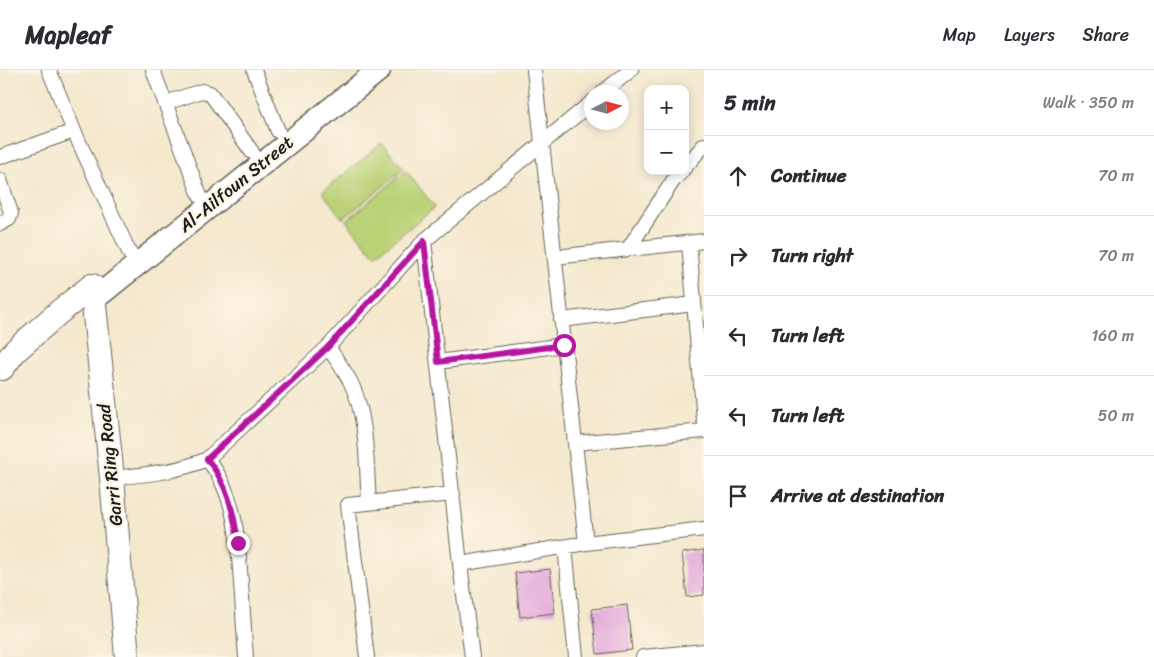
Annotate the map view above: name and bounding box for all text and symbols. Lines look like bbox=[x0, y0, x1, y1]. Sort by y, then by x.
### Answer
text: Mapleaf bbox=[25, 14, 111, 56]
text: Map bbox=[943, 19, 976, 51]
text: Layers bbox=[1004, 19, 1055, 51]
text: Share bbox=[1083, 19, 1129, 51]
text: 5 min bbox=[724, 84, 776, 122]
north arrow bbox=[584, 85, 629, 130]
map controls bbox=[644, 85, 689, 175]
button: + bbox=[644, 85, 689, 130]
text: Walk · 350 m bbox=[1043, 88, 1134, 117]
street label: Al-Ailfoun Street bbox=[170, 127, 301, 241]
button: − bbox=[644, 130, 689, 175]
text: Continue bbox=[771, 159, 847, 192]
text: 70 m bbox=[1098, 161, 1134, 190]
icon: ahead bbox=[724, 162, 752, 190]
text: Turn right bbox=[771, 239, 853, 272]
text: 70 m bbox=[1098, 241, 1134, 270]
icon: right bbox=[724, 242, 752, 270]
text: Turn left bbox=[771, 319, 844, 352]
text: 160 m bbox=[1091, 321, 1134, 350]
icon: left bbox=[724, 322, 752, 350]
route start bbox=[553, 334, 576, 357]
text: Turn left bbox=[771, 399, 844, 432]
street label: Garri Ring Road bbox=[88, 401, 132, 528]
text: 50 m bbox=[1098, 401, 1134, 430]
icon: left bbox=[724, 402, 752, 430]
text: Arrive at destination bbox=[771, 479, 944, 512]
icon: arrive bbox=[724, 482, 752, 510]
route end bbox=[227, 532, 250, 555]

